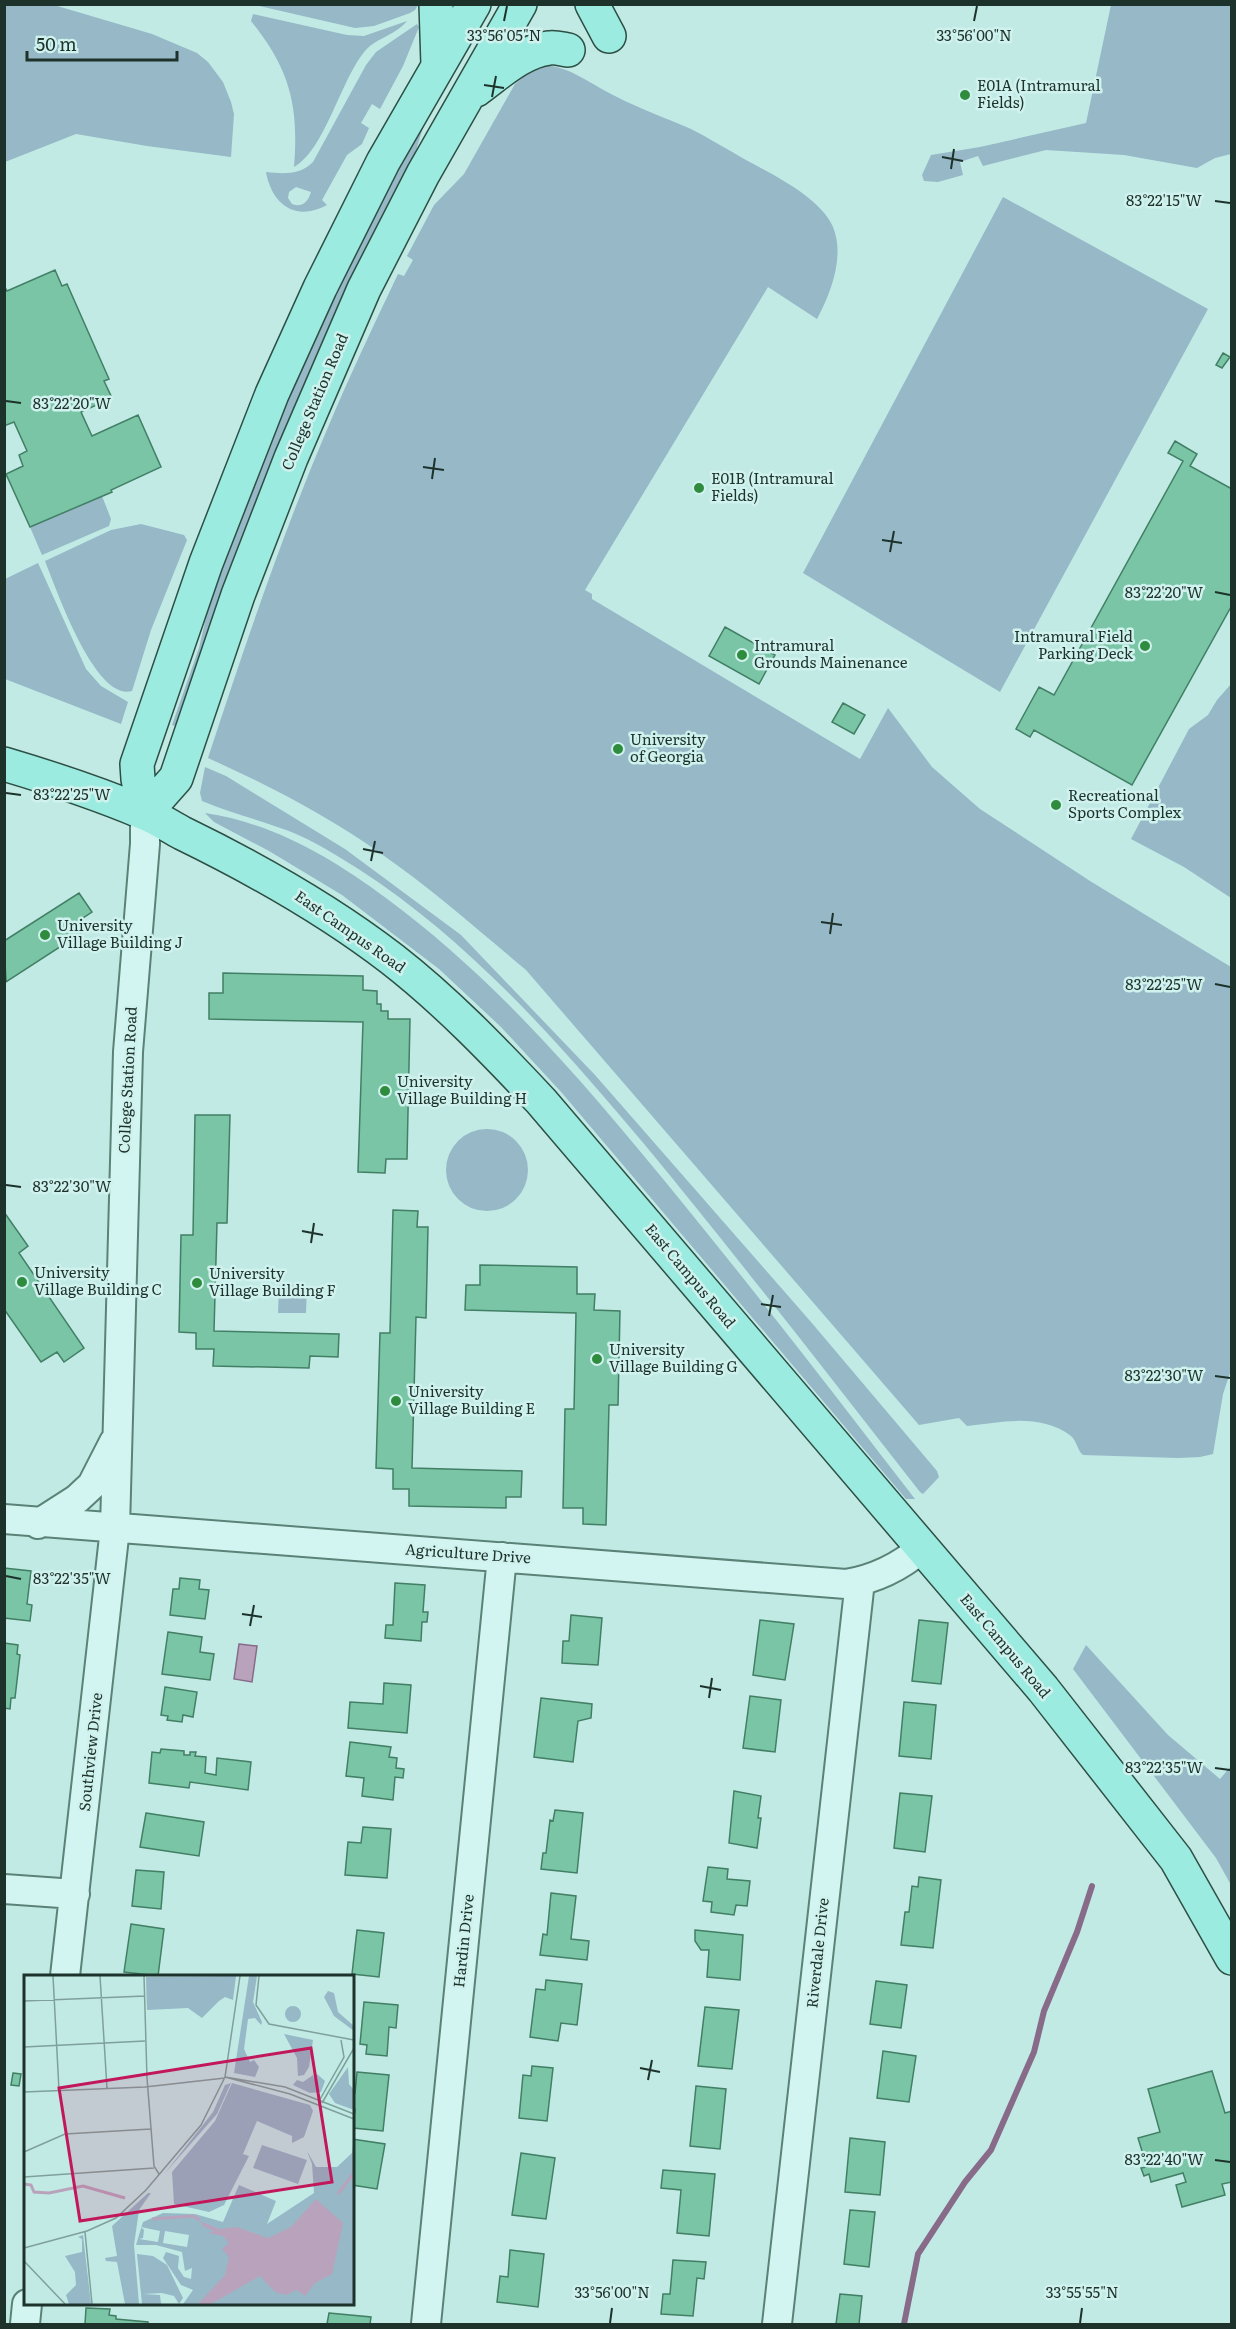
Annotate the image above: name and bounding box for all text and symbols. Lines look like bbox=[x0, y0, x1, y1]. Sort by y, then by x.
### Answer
text: 33°56'05"N bbox=[467, 23, 541, 46]
text: 33°56'00"N bbox=[936, 23, 1012, 46]
scale bar bbox=[27, 24, 177, 62]
text: 50 m bbox=[36, 30, 77, 57]
place label: E01A (Intramural Fields) bbox=[977, 73, 1101, 113]
marker: E01A (Intramural Fields) bbox=[958, 88, 972, 102]
text: 83°22'15"W bbox=[1126, 188, 1203, 211]
street label: College Station Road bbox=[274, 329, 353, 474]
text: 83°22'20"W bbox=[33, 391, 112, 414]
place label: E01B (Intramural Fields) bbox=[711, 466, 834, 506]
marker: E01B (Intramural Fields) bbox=[692, 481, 706, 495]
text: 83°22'20"W bbox=[1125, 580, 1204, 603]
place label: Intramural Field Parking Deck bbox=[1014, 624, 1134, 664]
place label: Intramural Grounds Mainenance bbox=[754, 633, 908, 673]
marker: Intramural Field Parking Deck bbox=[1138, 639, 1152, 653]
marker: Intramural Grounds Mainenance bbox=[735, 648, 749, 662]
place label: University of Georgia bbox=[630, 727, 706, 767]
marker: University of Georgia bbox=[611, 742, 625, 756]
text: 83°22'25"W bbox=[33, 782, 111, 805]
place label: Recreational Sports Complex bbox=[1068, 783, 1182, 823]
marker: Recreational Sports Complex bbox=[1049, 798, 1063, 812]
street label: East Campus Road bbox=[291, 884, 411, 978]
place label: University Village Building J bbox=[57, 913, 183, 953]
marker: University Village Building J bbox=[38, 928, 52, 942]
text: 83°22'25"W bbox=[1125, 972, 1203, 995]
street label: College Station Road bbox=[111, 1006, 142, 1154]
place label: University Village Building H bbox=[397, 1069, 527, 1109]
marker: University Village Building H bbox=[378, 1084, 392, 1098]
text: 83°22'30"W bbox=[32, 1174, 112, 1197]
street label: East Campus Road bbox=[640, 1218, 742, 1332]
place label: University Village Building C bbox=[34, 1260, 162, 1300]
place label: University Village Building F bbox=[209, 1261, 336, 1301]
marker: University Village Building C bbox=[15, 1275, 29, 1289]
marker: University Village Building F bbox=[190, 1276, 204, 1290]
place label: University Village Building G bbox=[609, 1337, 738, 1377]
marker: University Village Building G bbox=[590, 1352, 604, 1366]
text: 83°22'30"W bbox=[1124, 1363, 1204, 1386]
place label: University Village Building E bbox=[408, 1379, 535, 1419]
marker: University Village Building E bbox=[389, 1394, 403, 1408]
street label: Agriculture Drive bbox=[404, 1537, 532, 1568]
text: 83°22'35"W bbox=[33, 1566, 112, 1589]
street label: East Campus Road bbox=[955, 1588, 1057, 1702]
street label: Southview Drive bbox=[72, 1691, 107, 1812]
text: 83°22'35"W bbox=[1125, 1755, 1204, 1778]
street label: Hardin Drive bbox=[446, 1893, 479, 1989]
street label: Riverdale Drive bbox=[799, 1896, 834, 2009]
inset map bbox=[24, 1975, 354, 2305]
text: 83°22'40"W bbox=[1124, 2147, 1204, 2170]
text: 33°56'00"N bbox=[574, 2280, 650, 2303]
text: 33°55'55"N bbox=[1045, 2280, 1119, 2303]

